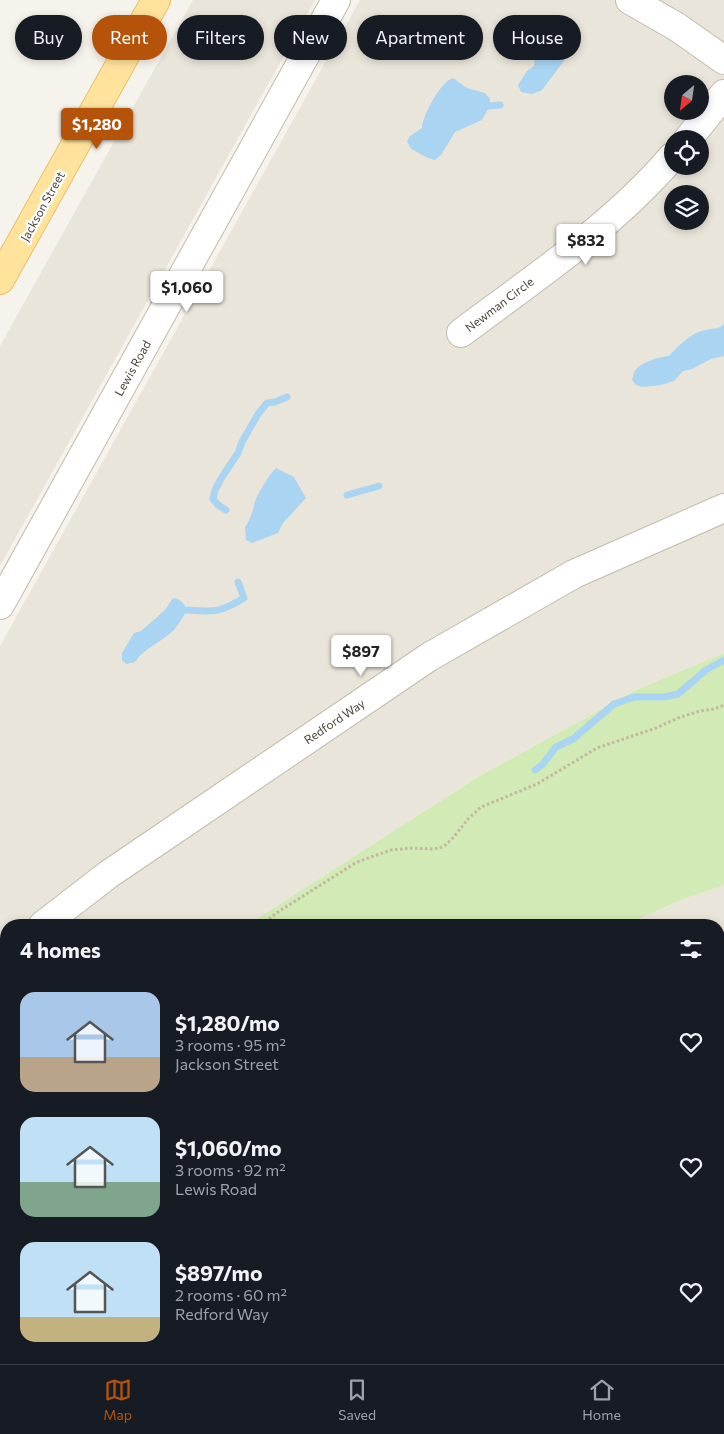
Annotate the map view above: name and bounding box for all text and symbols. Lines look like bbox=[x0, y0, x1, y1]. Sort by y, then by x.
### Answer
chip: Buy bbox=[15, 15, 82, 60]
chip: Rent bbox=[92, 15, 167, 60]
chip: Filters bbox=[177, 15, 264, 60]
chip: New bbox=[274, 15, 347, 60]
chip: Apartment bbox=[357, 15, 483, 60]
chip: House bbox=[493, 15, 581, 60]
north arrow bbox=[664, 75, 709, 120]
map controls bbox=[664, 75, 709, 230]
pin: $1,280 bbox=[56, 108, 138, 150]
text: $1,280 bbox=[72, 114, 122, 133]
button: locate bbox=[664, 130, 709, 175]
street label: Jackson Street bbox=[17, 168, 68, 244]
button: layers bbox=[664, 185, 709, 230]
pin: $832 bbox=[556, 224, 616, 266]
text: $832 bbox=[567, 230, 605, 249]
pin: $1,060 bbox=[146, 270, 228, 313]
street label: Newman Circle bbox=[462, 274, 536, 334]
text: $1,060 bbox=[161, 277, 213, 296]
street label: Lewis Road bbox=[111, 338, 153, 398]
pin: $897 bbox=[331, 634, 391, 677]
text: $897 bbox=[342, 641, 380, 660]
street label: Redford Way bbox=[301, 696, 367, 746]
icon: filters bbox=[677, 935, 705, 963]
text: 4 homes bbox=[20, 937, 101, 962]
text: $1,280/mo bbox=[175, 1010, 280, 1035]
icon: home bbox=[60, 1012, 120, 1072]
icon: heart bbox=[677, 1028, 705, 1056]
text: 3 rooms · 95 m² bbox=[175, 1035, 286, 1054]
text: Jackson Street bbox=[175, 1054, 279, 1073]
text: $1,060/mo bbox=[175, 1135, 282, 1160]
icon: home bbox=[60, 1137, 120, 1197]
icon: heart bbox=[677, 1153, 705, 1181]
text: 3 rooms · 92 m² bbox=[175, 1160, 286, 1179]
text: Lewis Road bbox=[175, 1179, 257, 1198]
text: $897/mo bbox=[175, 1260, 262, 1285]
icon: home bbox=[60, 1262, 120, 1322]
icon: heart bbox=[677, 1278, 705, 1306]
text: 2 rooms · 60 m² bbox=[175, 1285, 287, 1304]
text: Redford Way bbox=[175, 1304, 269, 1323]
tab: Map bbox=[103, 1376, 132, 1423]
tab: Saved bbox=[338, 1376, 376, 1423]
tab: Home bbox=[582, 1376, 621, 1423]

